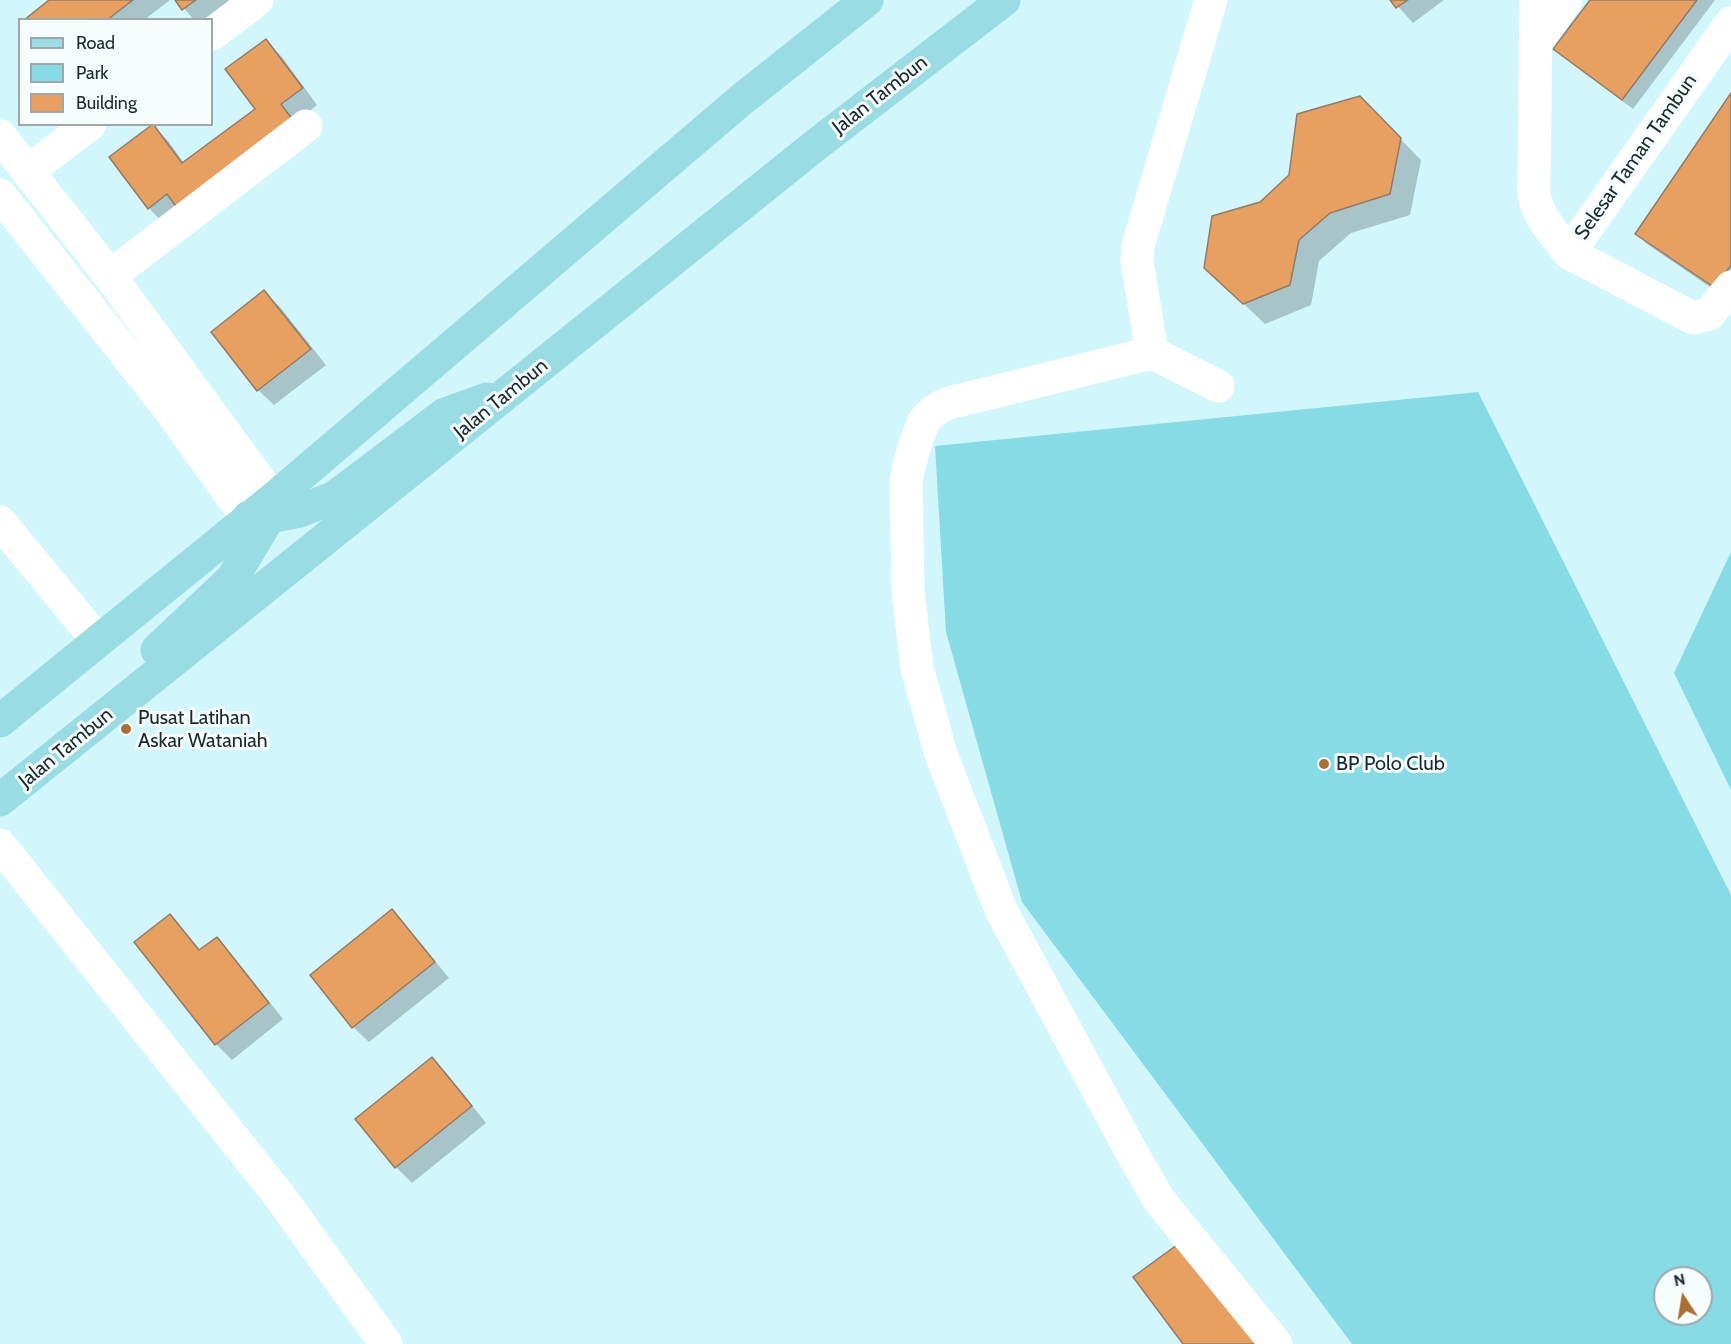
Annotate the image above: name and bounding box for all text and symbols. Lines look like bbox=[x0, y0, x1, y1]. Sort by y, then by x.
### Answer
legend bbox=[18, 18, 213, 126]
text: Road bbox=[76, 32, 115, 54]
street label: Jalan Tambun bbox=[828, 51, 932, 139]
text: Park bbox=[76, 62, 108, 84]
street label: Selesar Taman Tambun bbox=[1570, 70, 1702, 244]
text: Building bbox=[76, 92, 137, 114]
street label: Jalan Tambun bbox=[449, 354, 553, 444]
street label: Jalan Tambun bbox=[14, 703, 118, 793]
place label: Pusat Latihan Askar Wataniah bbox=[138, 706, 268, 753]
marker: Pusat Latihan Askar Wataniah bbox=[119, 722, 133, 736]
place label: BP Polo Club bbox=[1336, 752, 1445, 776]
marker: BP Polo Club bbox=[1317, 757, 1331, 771]
north arrow bbox=[1653, 1266, 1713, 1326]
text: N bbox=[1672, 1269, 1687, 1290]

